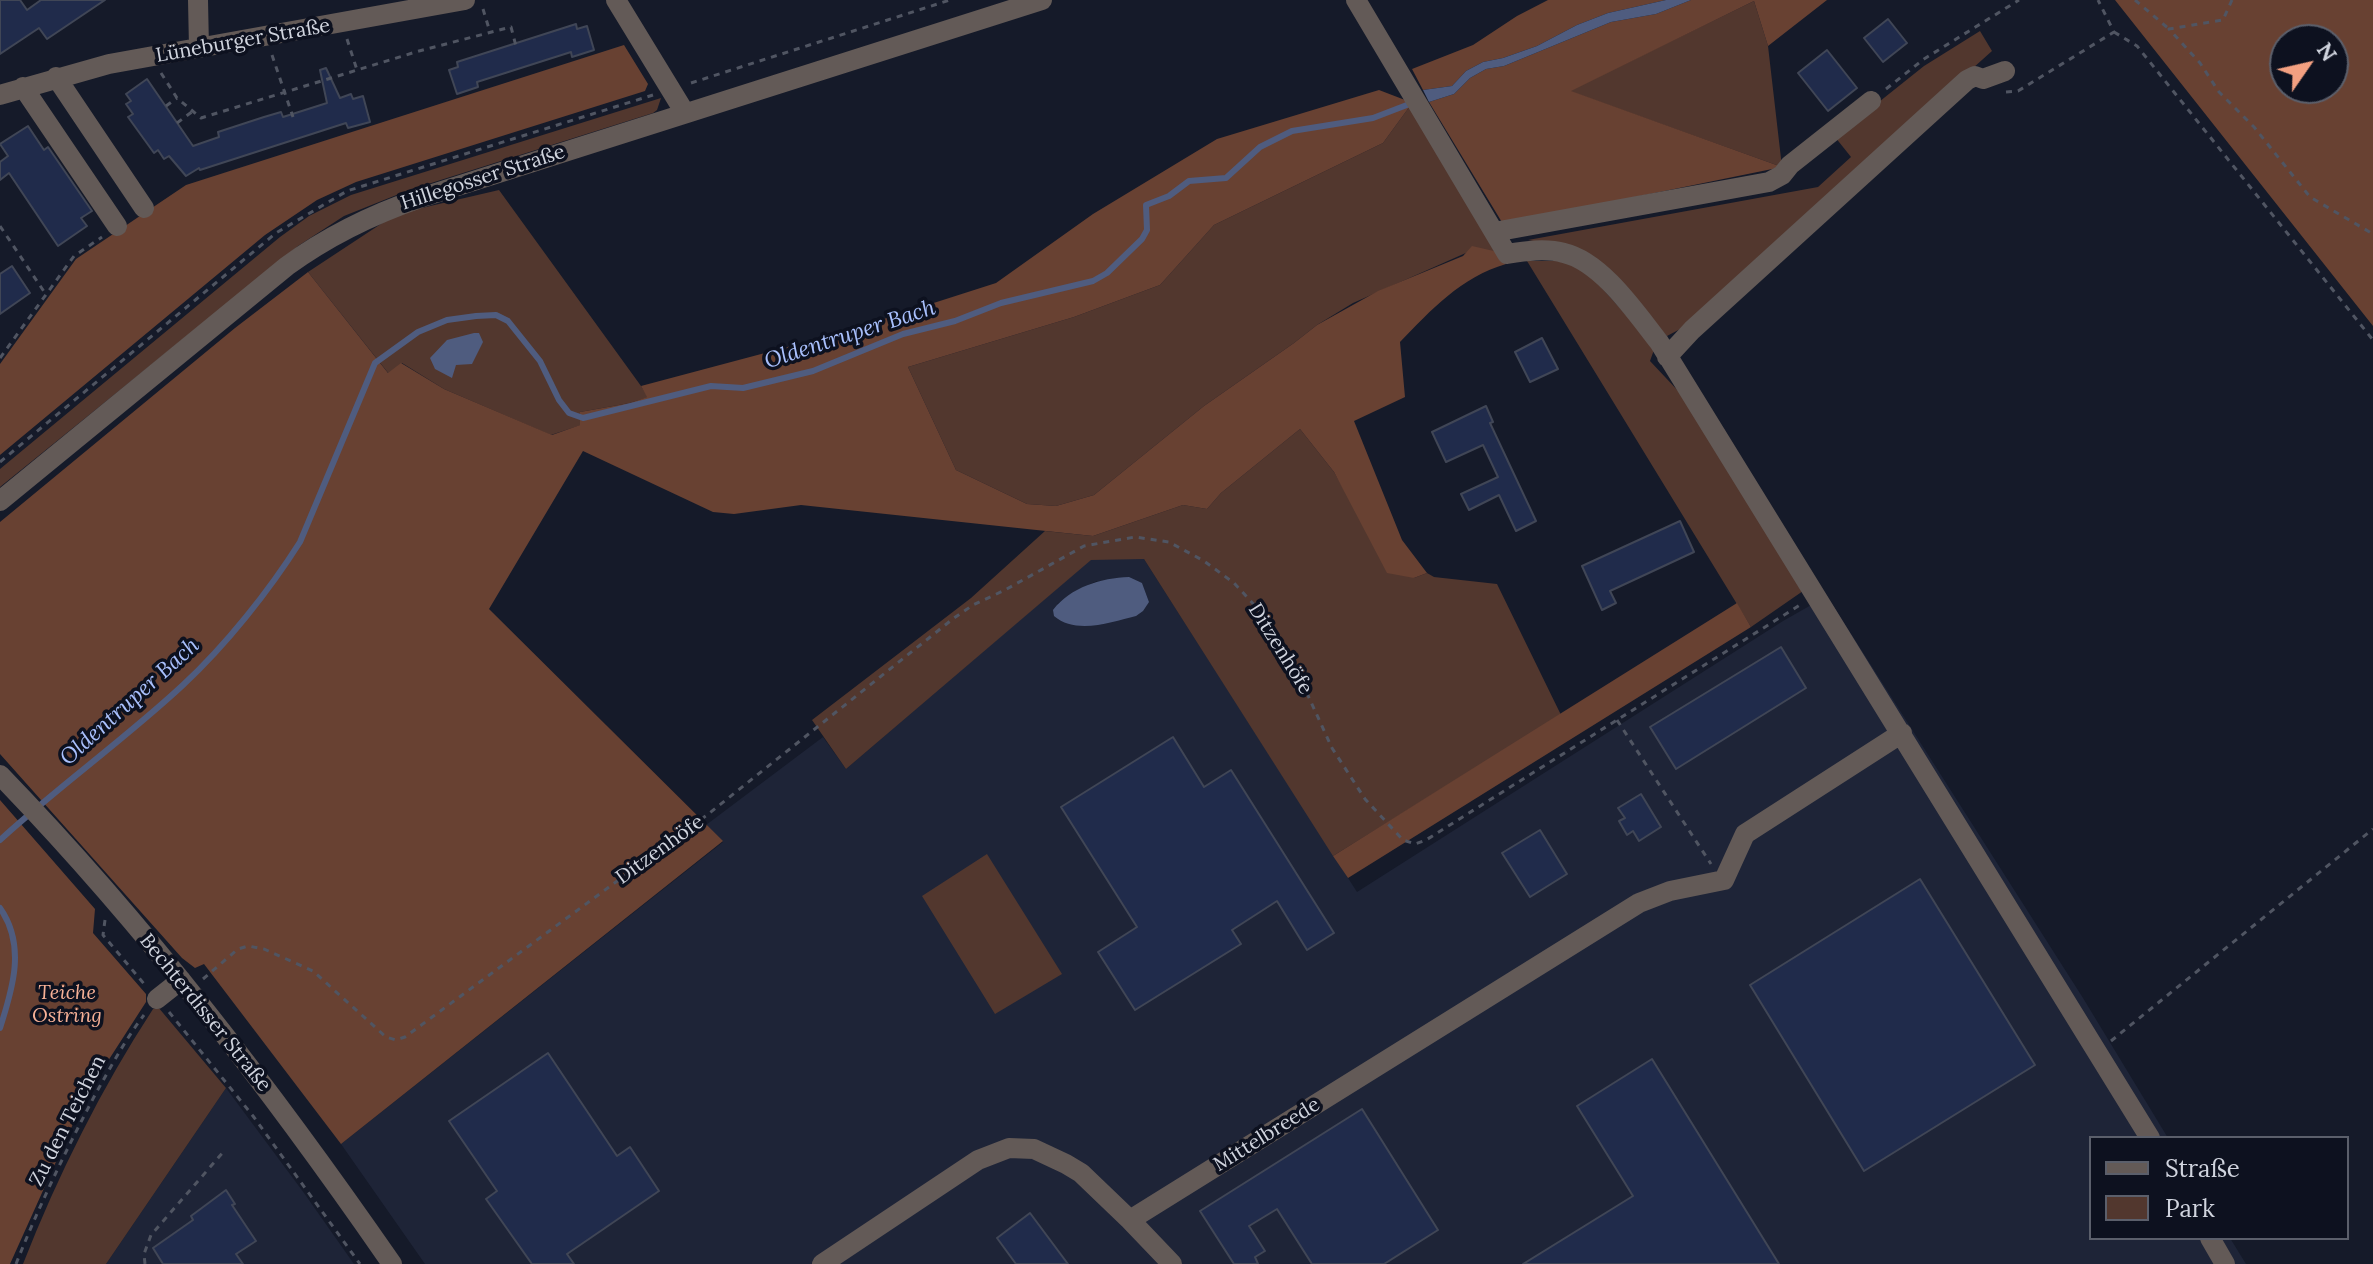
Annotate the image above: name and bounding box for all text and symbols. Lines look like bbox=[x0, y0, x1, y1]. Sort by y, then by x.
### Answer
street label: Lüneburger Straße bbox=[154, 14, 332, 68]
north arrow bbox=[2269, 24, 2349, 104]
text: N bbox=[2311, 37, 2344, 67]
street label: Hillegosser Straße bbox=[398, 140, 568, 216]
water label: Oldentruper Bach bbox=[761, 295, 939, 375]
street label: Ditzenhöfe bbox=[1243, 599, 1317, 699]
water label: Oldentruper Bach bbox=[55, 633, 205, 771]
street label: Ditzenhöfe bbox=[611, 810, 709, 890]
street label: Bechterdisser Straße bbox=[134, 929, 276, 1097]
park label: Teiche Ostring bbox=[32, 981, 102, 1028]
street label: Zu den Teichen bbox=[25, 1052, 111, 1190]
street label: Mittelbreede bbox=[1209, 1093, 1325, 1177]
legend bbox=[2089, 1136, 2349, 1240]
text: Straße bbox=[2165, 1153, 2240, 1184]
text: Park bbox=[2165, 1193, 2215, 1224]

